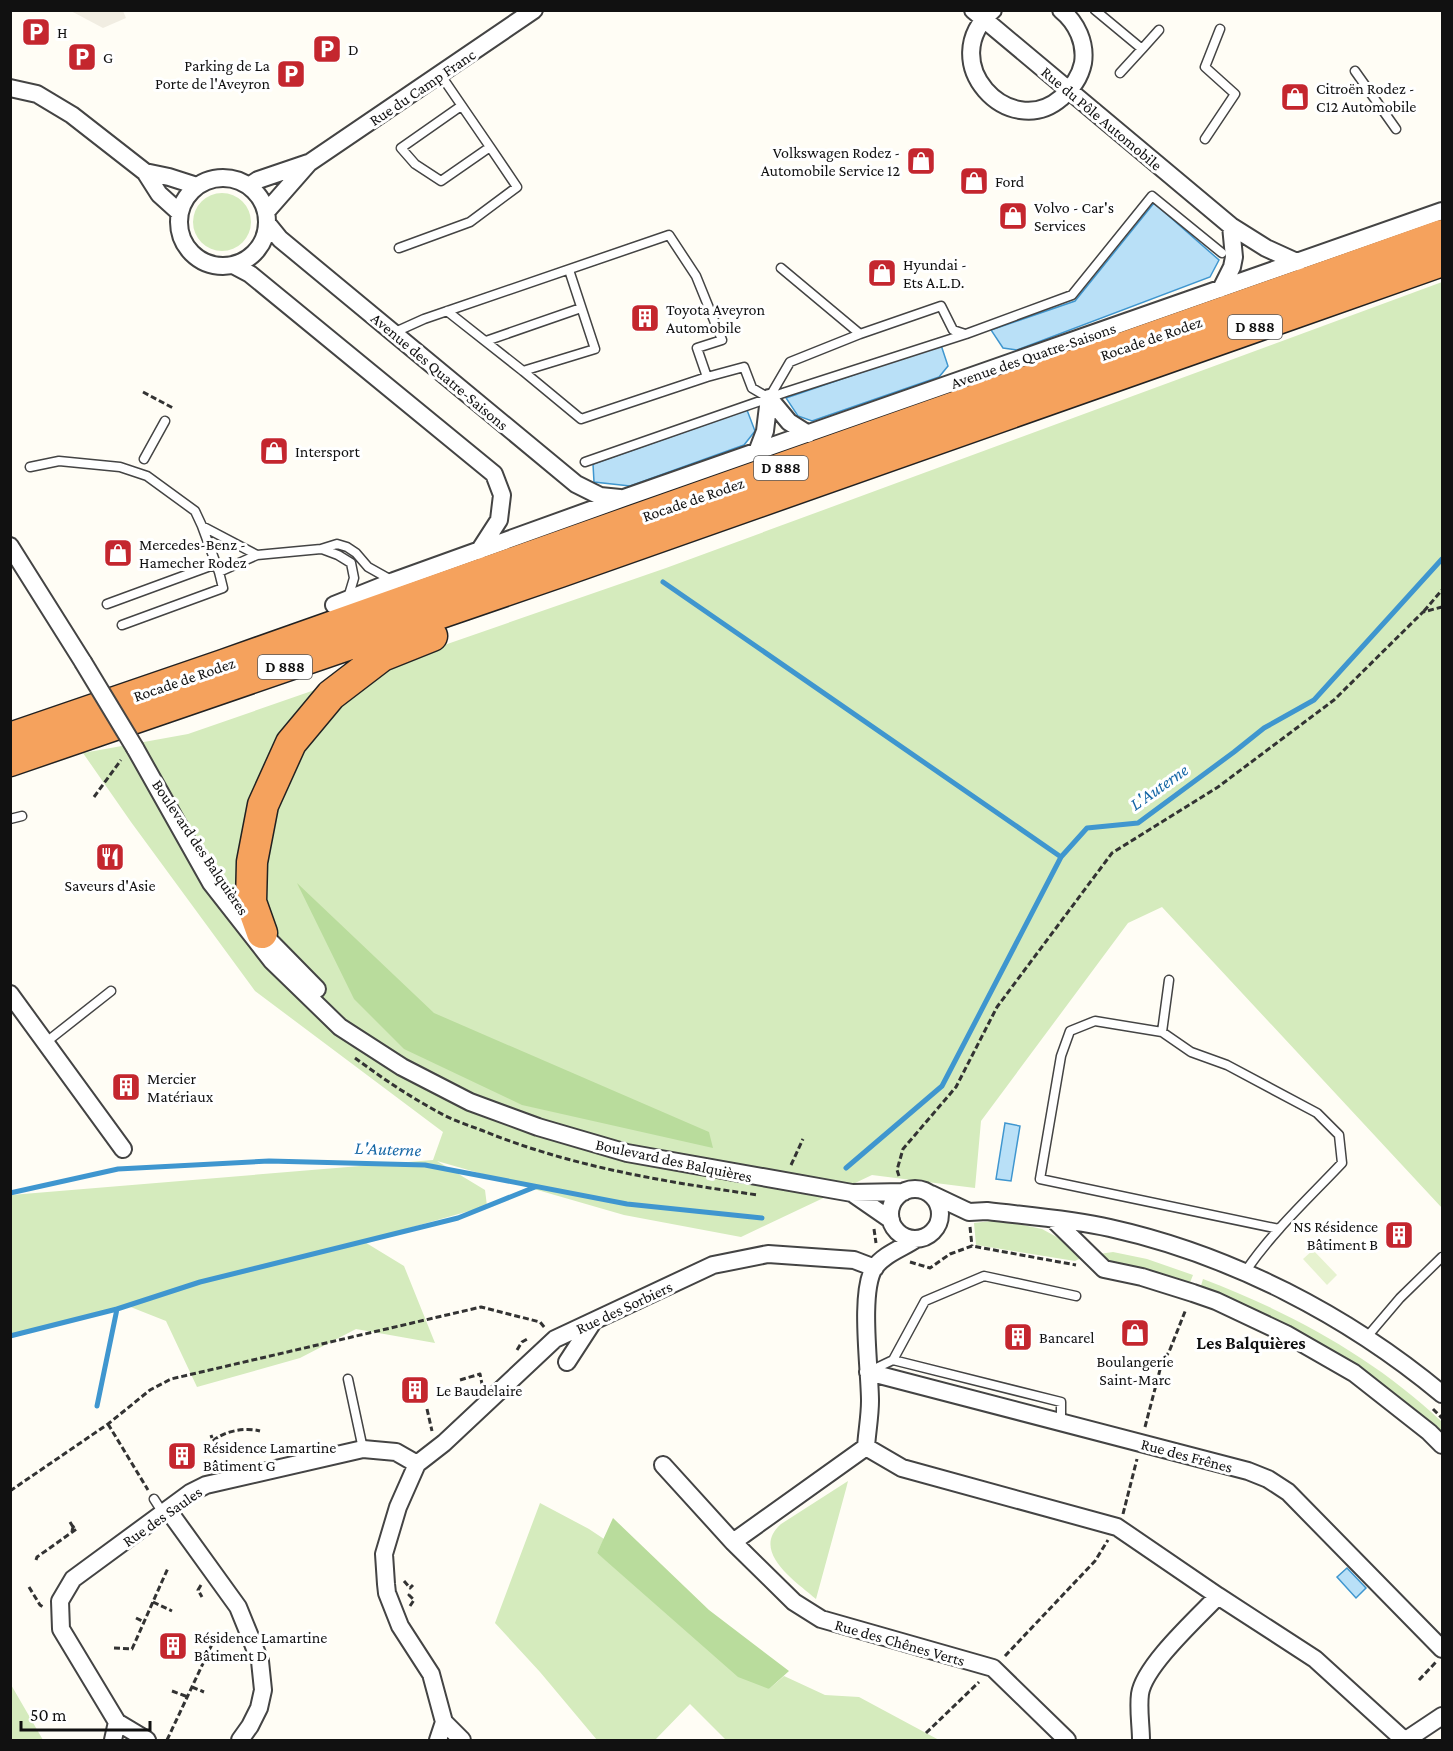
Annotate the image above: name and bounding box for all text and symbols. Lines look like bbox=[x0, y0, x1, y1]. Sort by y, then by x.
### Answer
parking icon: H bbox=[20, 16, 52, 48]
place label: H bbox=[57, 24, 68, 41]
parking icon: D bbox=[311, 33, 343, 65]
parking icon: G bbox=[66, 41, 98, 73]
place label: D bbox=[348, 41, 359, 58]
street label: Rue du Camp Franc bbox=[366, 46, 479, 130]
place label: G bbox=[103, 49, 113, 66]
place label: Parking de La Porte de l'Aveyron bbox=[155, 57, 271, 93]
parking icon: Parking de La Porte de l'Aveyron bbox=[275, 58, 307, 90]
street label: Rue du Pôle Automobile bbox=[1038, 63, 1165, 174]
place label: Citroën Rodez - C12 Automobile bbox=[1316, 80, 1416, 115]
shop icon: Citroën Rodez - C12 Automobile bbox=[1279, 81, 1311, 113]
place label: Volkswagen Rodez - Automobile Service 12 bbox=[761, 144, 900, 179]
shop icon: Volkswagen Rodez - Automobile Service 12 bbox=[905, 145, 937, 177]
shop icon: Ford bbox=[958, 165, 990, 197]
place label: Ford bbox=[995, 173, 1025, 190]
place label: Volvo - Car's Services bbox=[1034, 199, 1114, 234]
shop icon: Volvo - Car's Services bbox=[997, 200, 1029, 232]
place label: Hyundai - Ets A.L.D. bbox=[903, 256, 967, 291]
shop icon: Hyundai - Ets A.L.D. bbox=[866, 257, 898, 289]
place label: Toyota Aveyron Automobile bbox=[666, 301, 765, 336]
building icon: Toyota Aveyron Automobile bbox=[629, 302, 661, 334]
street label: Avenue des Quatre-Saisons bbox=[368, 309, 512, 434]
street label: Rocade de Rodez bbox=[1098, 313, 1204, 364]
road number: D 888 bbox=[1228, 315, 1282, 339]
street label: Avenue des Quatre-Saisons bbox=[948, 319, 1118, 392]
shop icon: Intersport bbox=[258, 435, 290, 467]
place label: Intersport bbox=[295, 443, 361, 461]
road number: D 888 bbox=[754, 456, 808, 480]
street label: Rocade de Rodez bbox=[640, 474, 746, 525]
place label: Mercedes-Benz - Hamecher Rodez bbox=[139, 536, 247, 571]
shop icon: Mercedes-Benz - Hamecher Rodez bbox=[102, 537, 134, 569]
street label: Rocade de Rodez bbox=[131, 654, 237, 705]
road number: D 888 bbox=[258, 655, 312, 679]
water label: L'Auterne bbox=[1126, 760, 1192, 814]
street label: Boulevard des Balquières bbox=[148, 776, 252, 919]
restaurant icon: Saveurs d'Asie bbox=[94, 841, 126, 873]
place label: Saveurs d'Asie bbox=[64, 877, 156, 894]
place label: Mercier Matériaux bbox=[147, 1070, 214, 1105]
building icon: Mercier Matériaux bbox=[110, 1071, 142, 1103]
street label: Boulevard des Balquières bbox=[594, 1136, 754, 1186]
water label: L'Auterne bbox=[354, 1138, 422, 1160]
place label: NS Résidence Bâtiment B bbox=[1293, 1218, 1378, 1253]
building icon: NS Résidence Bâtiment B bbox=[1383, 1219, 1415, 1251]
street label: Rue des Sorbiers bbox=[573, 1278, 675, 1337]
shop icon: Boulangerie Saint-Marc bbox=[1119, 1317, 1151, 1349]
building icon: Bancarel bbox=[1002, 1321, 1034, 1353]
place label: Bancarel bbox=[1039, 1329, 1094, 1346]
district label: Les Balquières bbox=[1196, 1333, 1306, 1353]
place label: Boulangerie Saint-Marc bbox=[1097, 1353, 1173, 1388]
building icon: Le Baudelaire bbox=[399, 1374, 431, 1406]
place label: Le Baudelaire bbox=[436, 1382, 522, 1399]
street label: Rue des Frênes bbox=[1139, 1435, 1234, 1476]
place label: Résidence Lamartine Bâtiment G bbox=[203, 1439, 336, 1474]
building icon: Résidence Lamartine Bâtiment G bbox=[166, 1440, 198, 1472]
street label: Rue des Saules bbox=[119, 1483, 205, 1550]
street label: Rue des Chênes Verts bbox=[833, 1616, 967, 1669]
place label: Résidence Lamartine Bâtiment D bbox=[194, 1629, 327, 1664]
building icon: Résidence Lamartine Bâtiment D bbox=[157, 1630, 189, 1662]
scale bar bbox=[21, 1694, 150, 1732]
text: 50 m bbox=[30, 1705, 67, 1725]

